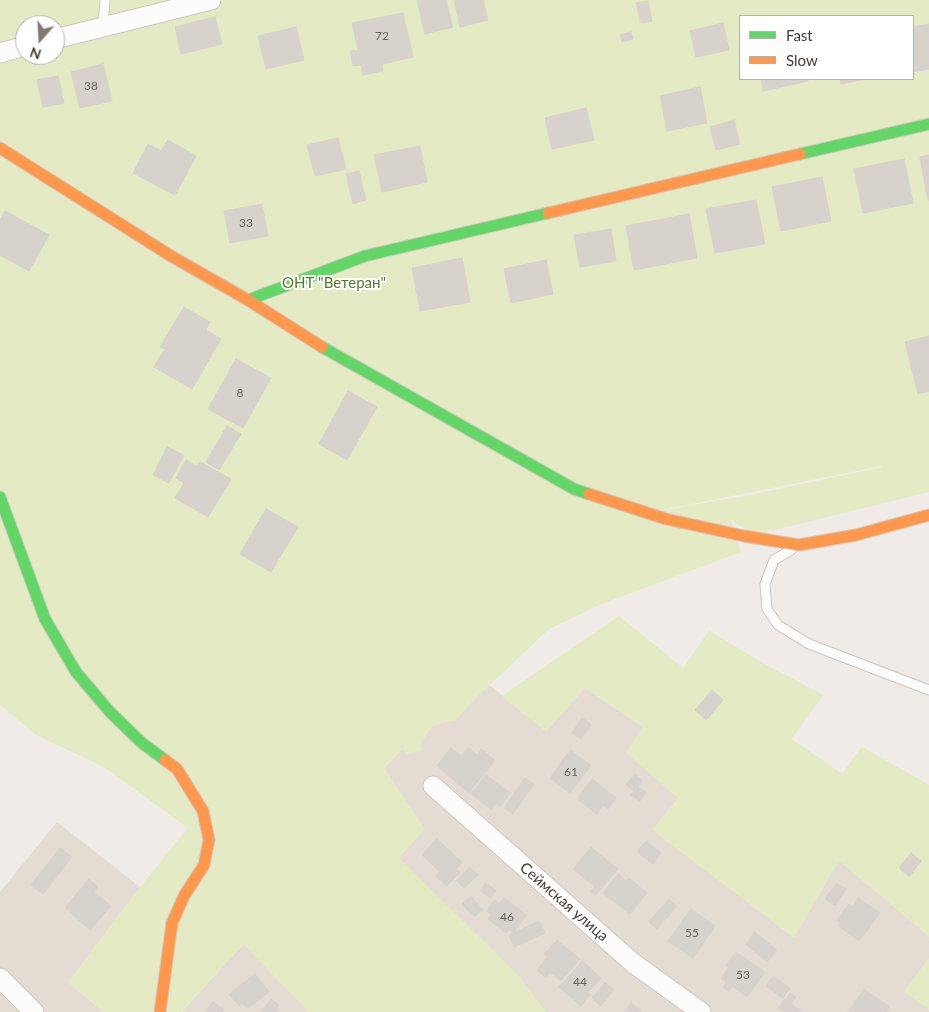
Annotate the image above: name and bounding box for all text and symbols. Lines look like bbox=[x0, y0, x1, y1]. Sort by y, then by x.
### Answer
north arrow bbox=[15, 15, 65, 65]
legend bbox=[739, 15, 914, 80]
text: Fast bbox=[786, 26, 813, 44]
house number: 72 bbox=[375, 29, 389, 43]
text: N bbox=[27, 44, 43, 64]
text: Slow bbox=[786, 51, 818, 69]
house number: 38 bbox=[84, 79, 98, 93]
house number: 33 bbox=[239, 216, 253, 230]
park label: ОНТ "Ветеран" bbox=[282, 274, 386, 292]
house number: 8 bbox=[237, 386, 243, 400]
house number: 61 bbox=[564, 765, 578, 779]
street label: Сеймская улица bbox=[516, 859, 612, 945]
house number: 46 bbox=[500, 910, 514, 924]
house number: 55 bbox=[685, 926, 699, 940]
house number: 53 bbox=[736, 968, 750, 982]
house number: 44 bbox=[573, 975, 587, 989]

